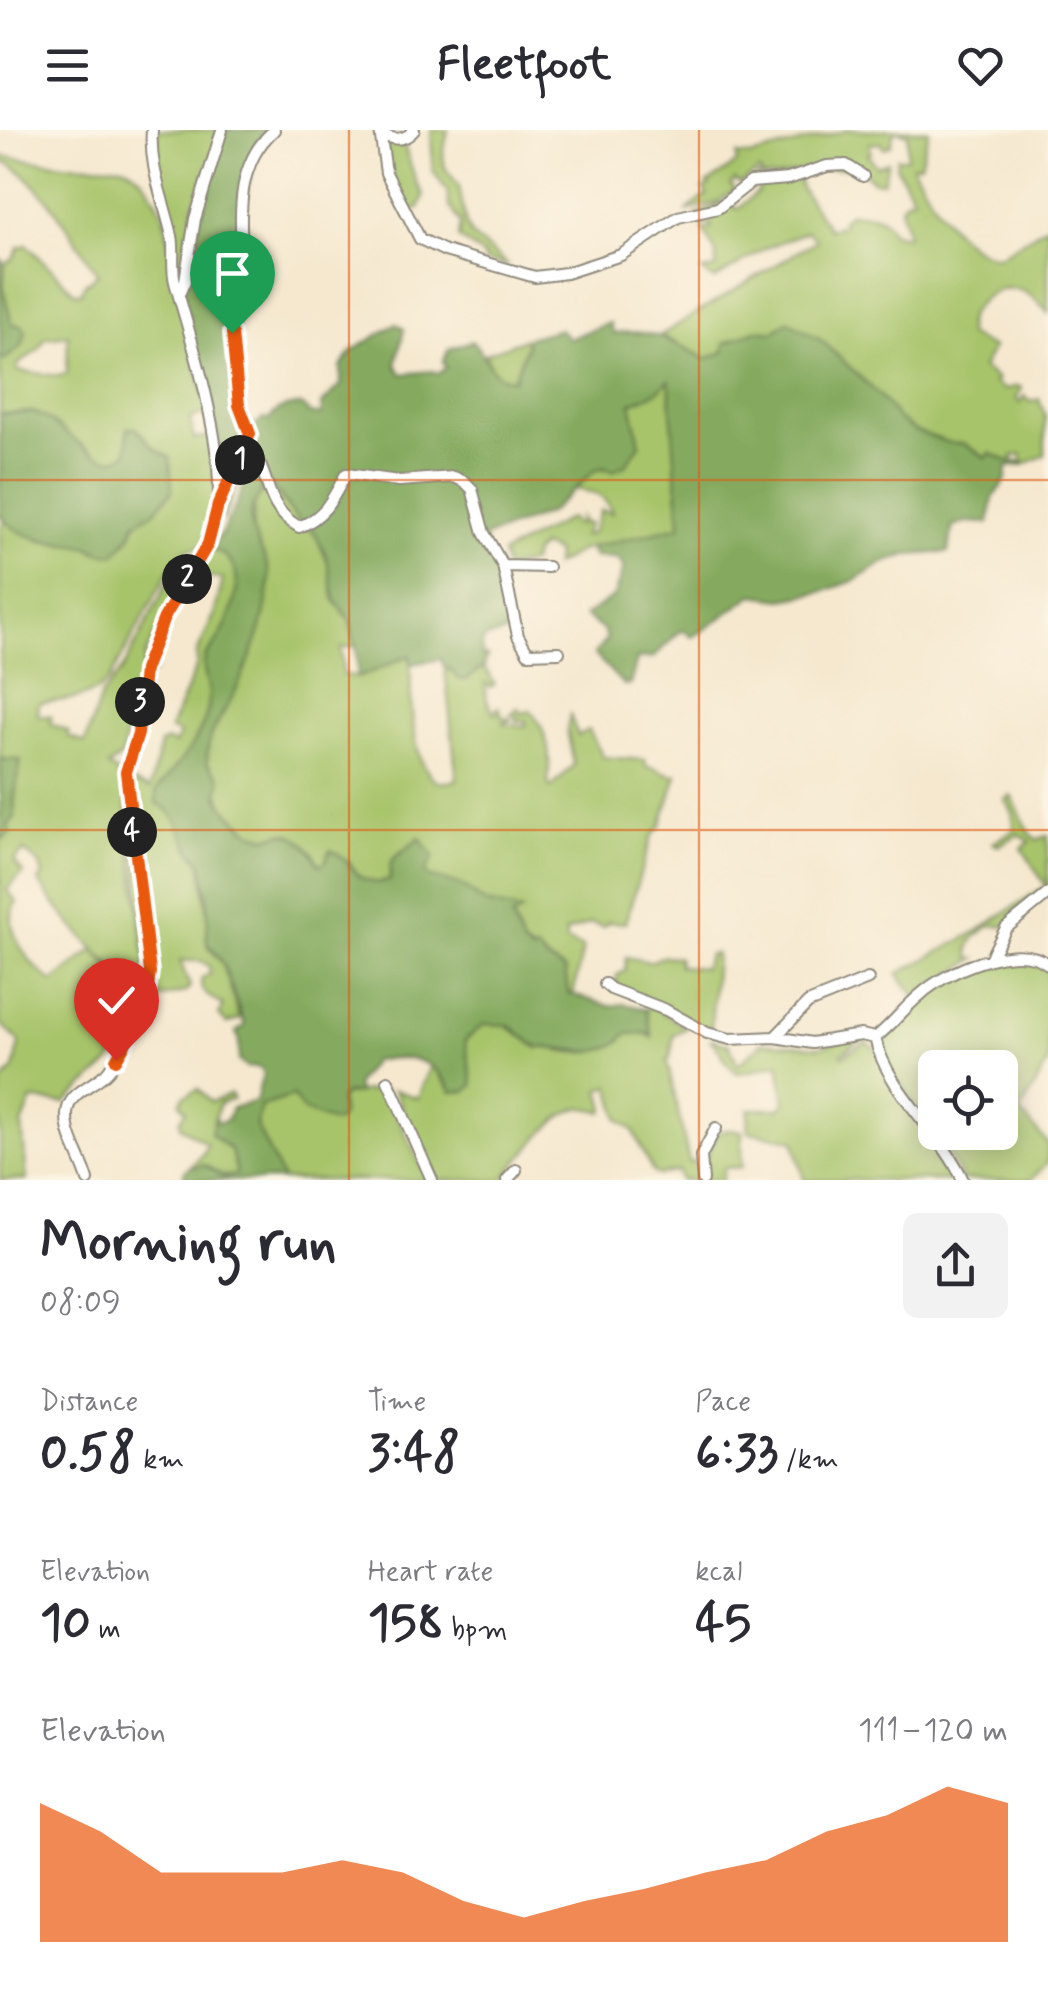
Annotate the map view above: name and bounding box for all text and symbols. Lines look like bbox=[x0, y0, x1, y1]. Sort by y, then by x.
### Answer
text: Fleetfoot bbox=[437, 36, 611, 95]
icon: menu bbox=[40, 38, 95, 93]
icon: heart bbox=[953, 38, 1008, 93]
pin bbox=[190, 231, 275, 334]
icon: arrive bbox=[205, 246, 260, 301]
pin: 1 bbox=[215, 435, 265, 485]
text: 1 bbox=[234, 441, 246, 478]
pin: 2 bbox=[162, 554, 212, 604]
text: 2 bbox=[180, 560, 194, 597]
pin: 3 bbox=[115, 677, 165, 727]
text: 3 bbox=[134, 683, 146, 720]
pin: 4 bbox=[107, 807, 157, 857]
text: 4 bbox=[124, 813, 140, 850]
pin bbox=[74, 958, 159, 1061]
icon: check bbox=[89, 973, 144, 1028]
map controls bbox=[918, 1050, 1018, 1150]
button: locate bbox=[918, 1050, 1018, 1150]
text: Morning run bbox=[40, 1208, 337, 1280]
button: share bbox=[903, 1213, 1008, 1318]
text: 08:09 bbox=[40, 1282, 121, 1324]
text: Distance bbox=[40, 1384, 138, 1421]
text: Time bbox=[368, 1384, 426, 1421]
text: Pace bbox=[695, 1384, 751, 1421]
text: 0.58 bbox=[40, 1421, 136, 1487]
text: 3:48 bbox=[368, 1421, 460, 1487]
text: 6:33 bbox=[695, 1421, 778, 1487]
text: km bbox=[136, 1442, 184, 1479]
text: /km bbox=[778, 1442, 839, 1479]
text: Elevation bbox=[40, 1554, 150, 1591]
text: Heart rate bbox=[368, 1554, 493, 1591]
text: kcal bbox=[695, 1554, 742, 1591]
text: 10 bbox=[40, 1591, 91, 1657]
text: 158 bbox=[368, 1591, 444, 1657]
text: 45 bbox=[695, 1591, 751, 1657]
text: m bbox=[91, 1612, 121, 1649]
text: bpm bbox=[444, 1612, 508, 1649]
text: Elevation bbox=[40, 1710, 166, 1752]
text: 111–120 m bbox=[858, 1710, 1008, 1752]

